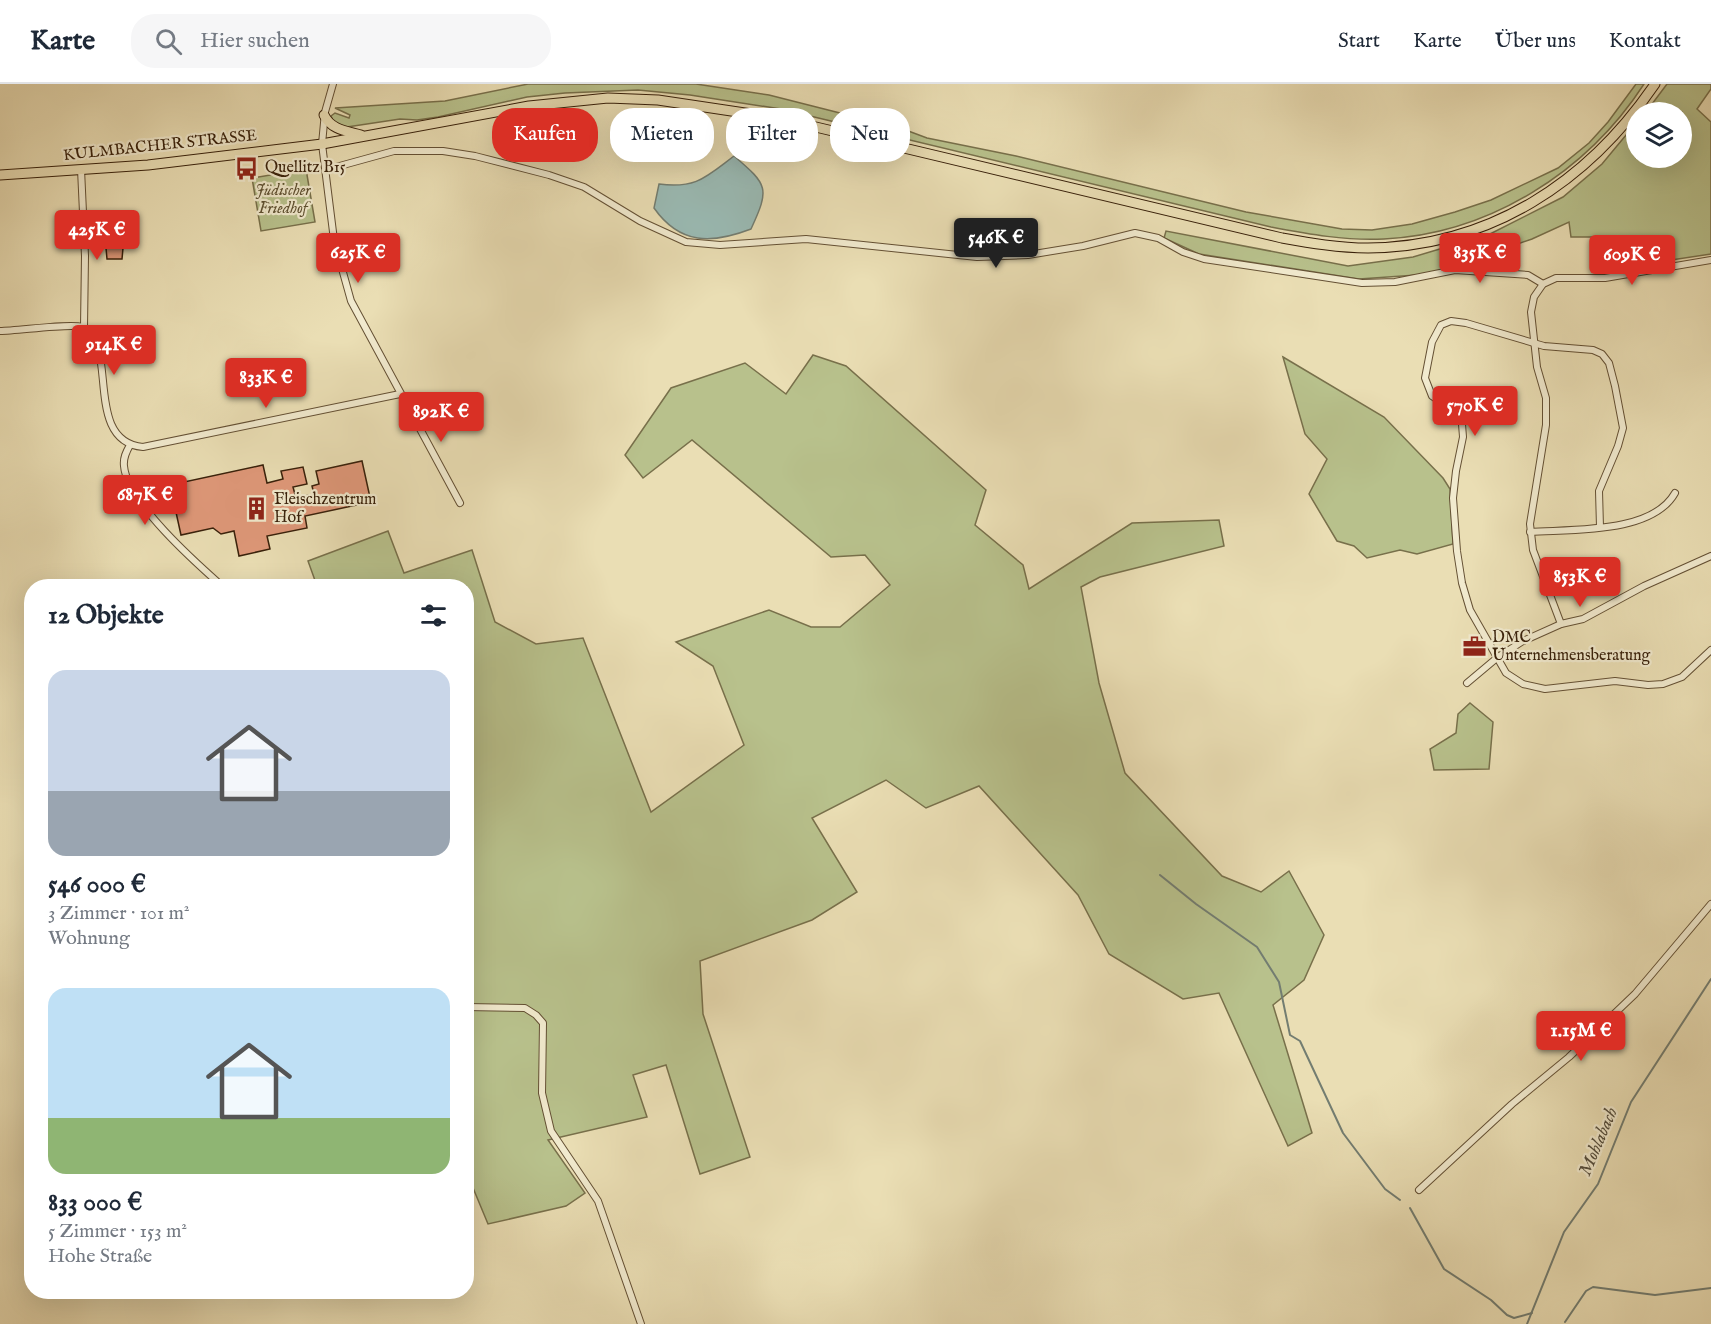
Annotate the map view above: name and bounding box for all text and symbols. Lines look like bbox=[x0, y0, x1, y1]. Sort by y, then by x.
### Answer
search box bbox=[131, 14, 551, 68]
text: Karte bbox=[30, 24, 95, 59]
icon: search bbox=[152, 25, 185, 58]
text: Hier suchen bbox=[200, 27, 310, 55]
text: Start bbox=[1338, 28, 1380, 55]
text: Karte bbox=[1413, 28, 1462, 55]
text: Über uns bbox=[1495, 28, 1576, 55]
text: Kontakt bbox=[1609, 28, 1681, 55]
map controls bbox=[1626, 102, 1692, 168]
button: layers bbox=[1626, 102, 1692, 168]
chip: Kaufen bbox=[492, 108, 598, 162]
chip: Mieten bbox=[610, 108, 714, 162]
chip: Filter bbox=[726, 108, 818, 162]
chip: Neu bbox=[830, 108, 910, 162]
street label: KULMBACHER STRASSE bbox=[62, 126, 258, 166]
bus stop icon: Quellitz B15 bbox=[234, 155, 260, 181]
place label: Quellitz B15 bbox=[265, 158, 346, 178]
park label: Jüdischer Friedhof bbox=[256, 181, 312, 219]
pin: 425K € bbox=[48, 210, 146, 261]
text: 425K € bbox=[69, 217, 125, 242]
pin: 546K € bbox=[947, 218, 1045, 269]
text: 546K € bbox=[968, 225, 1024, 250]
pin: 625K € bbox=[309, 233, 407, 284]
pin: 835K € bbox=[1431, 233, 1529, 284]
pin: 609K € bbox=[1583, 235, 1681, 286]
text: 625K € bbox=[330, 240, 386, 265]
text: 835K € bbox=[1453, 240, 1507, 265]
text: 609K € bbox=[1603, 242, 1661, 267]
pin: 914K € bbox=[65, 325, 163, 376]
text: 914K € bbox=[86, 332, 142, 357]
pin: 833K € bbox=[217, 358, 315, 409]
text: 833K € bbox=[239, 365, 293, 390]
pin: 570K € bbox=[1426, 386, 1524, 437]
pin: 892K € bbox=[392, 392, 490, 443]
text: 570K € bbox=[1447, 393, 1503, 418]
text: 892K € bbox=[413, 399, 469, 424]
pin: 687K € bbox=[96, 475, 194, 526]
text: 687K € bbox=[117, 482, 173, 507]
place label: Fleischzentrum Hof bbox=[274, 490, 376, 528]
building icon: Fleischzentrum Hof bbox=[243, 496, 269, 522]
pin: 853K € bbox=[1531, 557, 1629, 608]
text: 853K € bbox=[1553, 564, 1607, 589]
text: 12 Objekte bbox=[48, 599, 164, 632]
icon: filters bbox=[417, 599, 450, 632]
place label: DMC Unternehmensberatung bbox=[1492, 628, 1651, 666]
office icon: DMC Unternehmensberatung bbox=[1461, 634, 1487, 660]
icon: home bbox=[195, 709, 303, 817]
text: 546 000 € bbox=[48, 868, 146, 901]
text: 3 Zimmer · 101 m² bbox=[48, 901, 190, 926]
text: Wohnung bbox=[48, 926, 130, 951]
pin: 1.15M € bbox=[1526, 1011, 1636, 1062]
text: 1.15M € bbox=[1550, 1018, 1612, 1043]
icon: home bbox=[195, 1027, 303, 1135]
water label: Mohlabach bbox=[1574, 1104, 1624, 1180]
text: 833 000 € bbox=[48, 1186, 143, 1219]
text: 5 Zimmer · 153 m² bbox=[48, 1219, 187, 1244]
text: Hohe Straße bbox=[48, 1244, 152, 1269]

